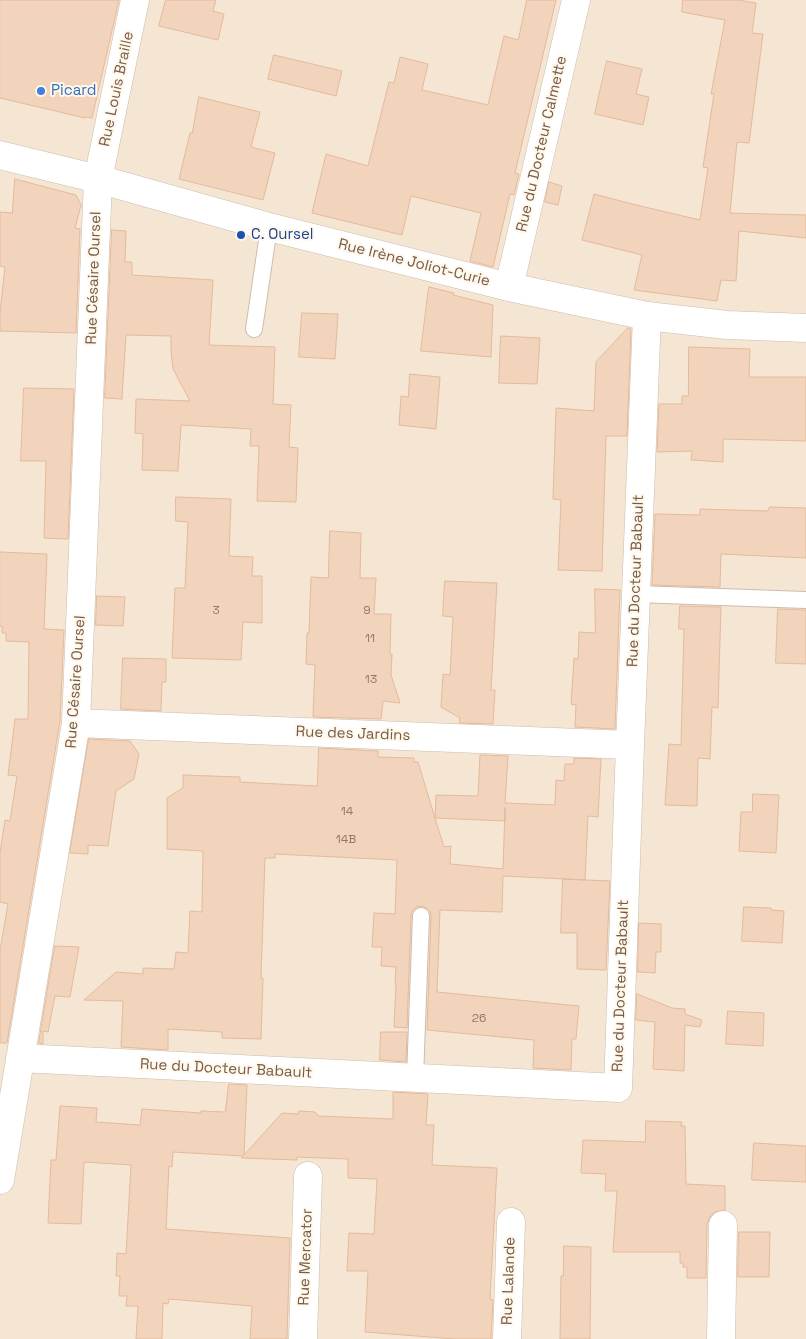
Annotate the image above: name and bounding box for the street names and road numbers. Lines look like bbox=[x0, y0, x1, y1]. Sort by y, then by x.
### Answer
street label: Rue Louis Braille bbox=[96, 30, 138, 148]
street label: Rue du Docteur Calmette bbox=[513, 54, 571, 234]
street label: Rue Césaire Oursel bbox=[83, 211, 105, 345]
street label: Rue Irène Joliot-Curie bbox=[336, 235, 492, 291]
street label: Rue du Docteur Babault bbox=[624, 494, 648, 668]
street label: Rue Césaire Oursel bbox=[62, 615, 90, 749]
street label: Rue des Jardins bbox=[295, 723, 411, 745]
street label: Rue du Docteur Babault bbox=[609, 899, 633, 1073]
street label: Rue du Docteur Babault bbox=[139, 1055, 313, 1083]
street label: Rue Mercator bbox=[295, 1208, 317, 1306]
street label: Rue Lalande bbox=[498, 1237, 520, 1325]

